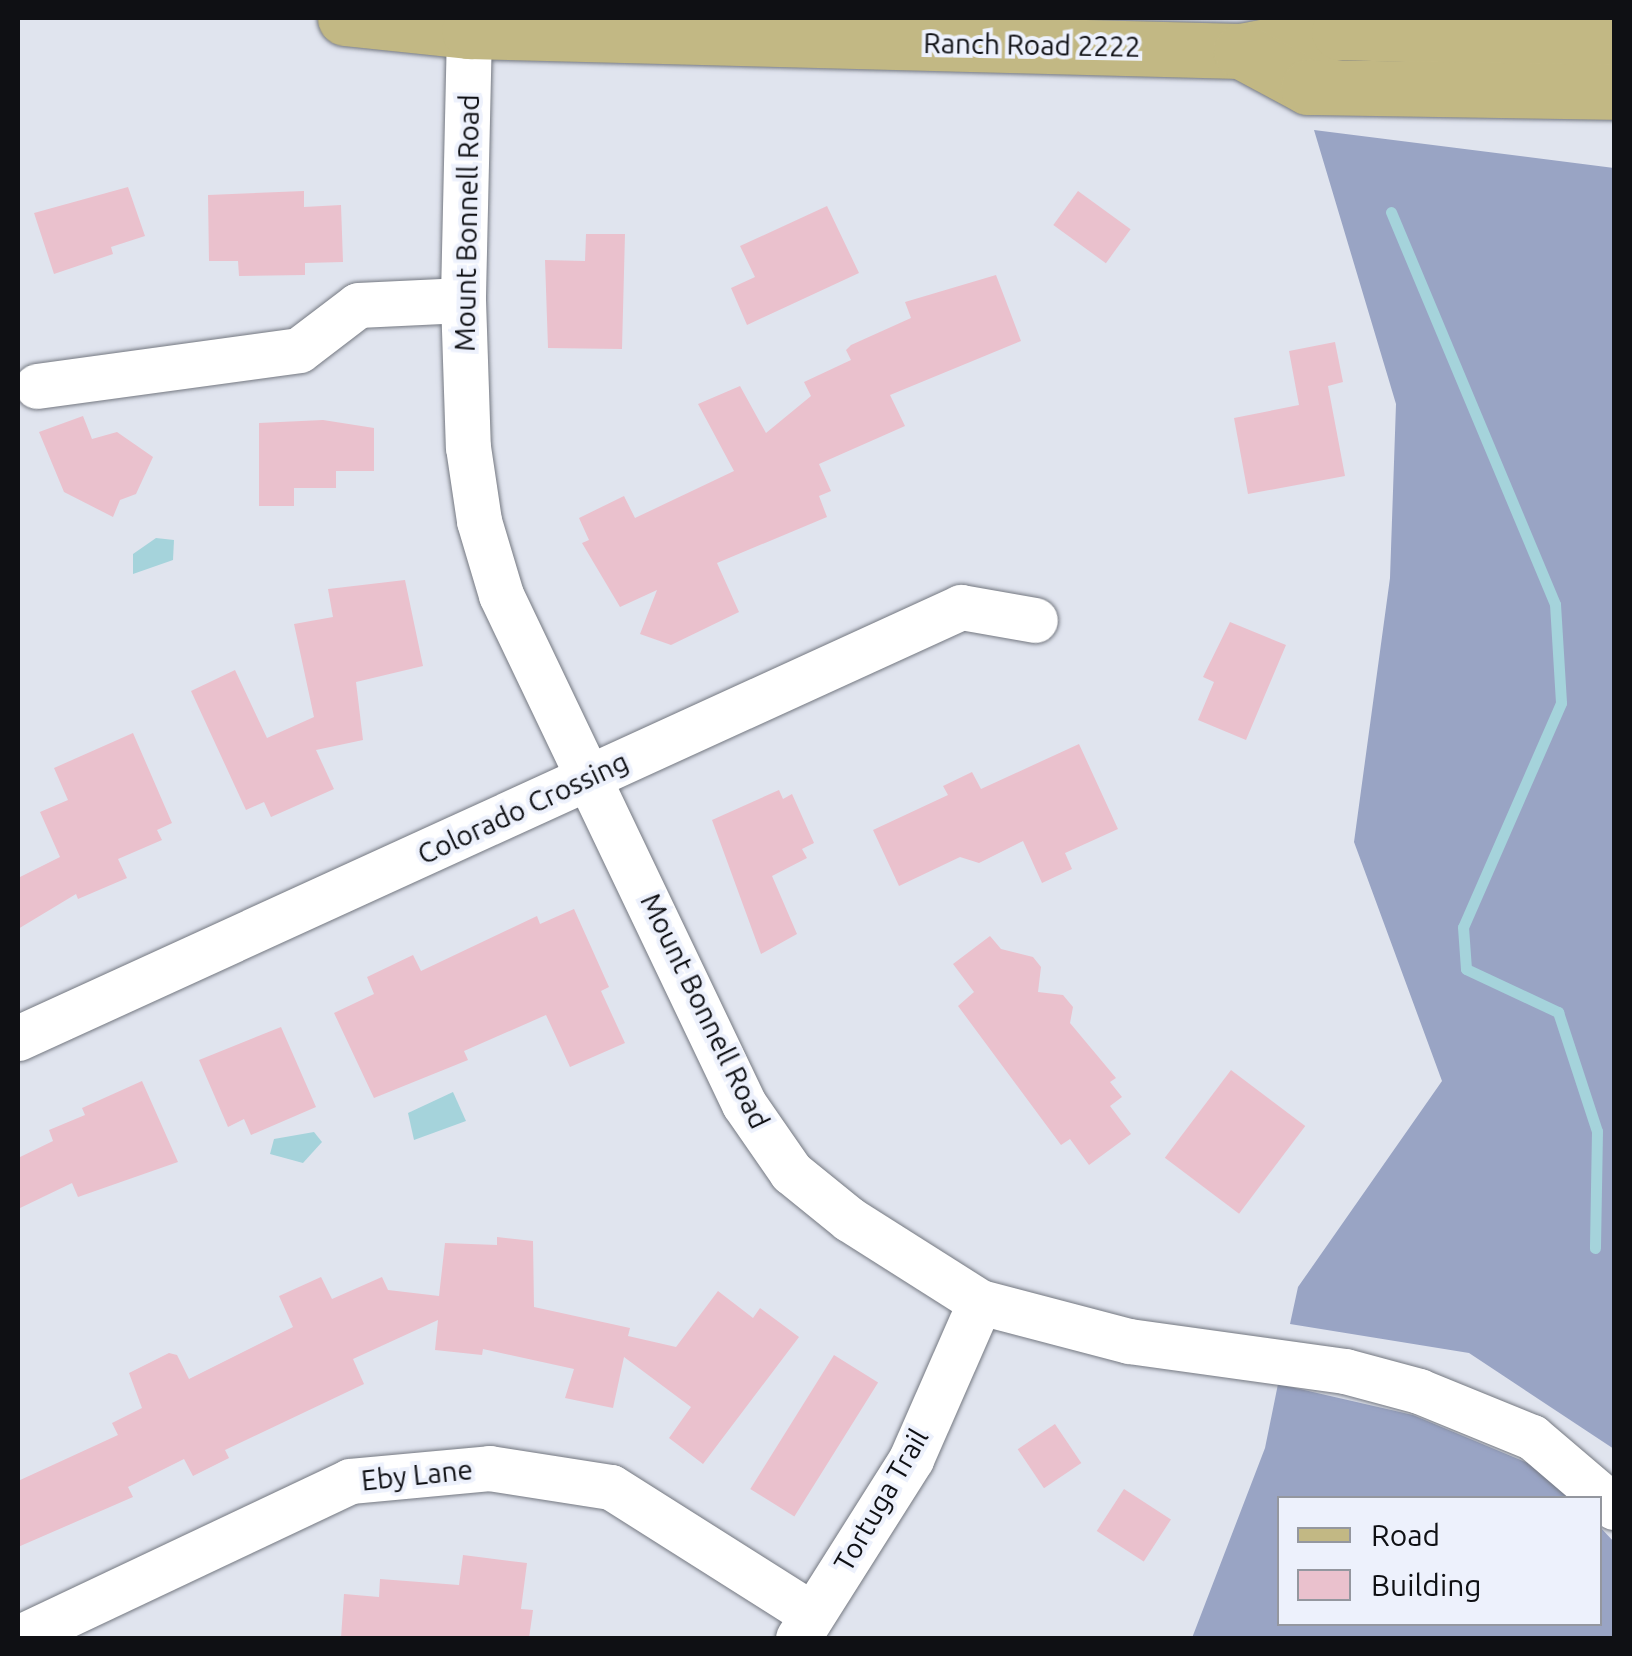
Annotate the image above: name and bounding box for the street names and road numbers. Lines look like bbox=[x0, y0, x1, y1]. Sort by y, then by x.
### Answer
street label: Ranch Road 2222 bbox=[923, 26, 1141, 64]
street label: Mount Bonnell Road bbox=[448, 94, 486, 352]
street label: Colorado Crossing bbox=[412, 744, 634, 872]
street label: Mount Bonnell Road bbox=[633, 888, 777, 1134]
street label: Tortuga Trail bbox=[827, 1423, 935, 1577]
street label: Eby Lane bbox=[360, 1452, 474, 1498]

